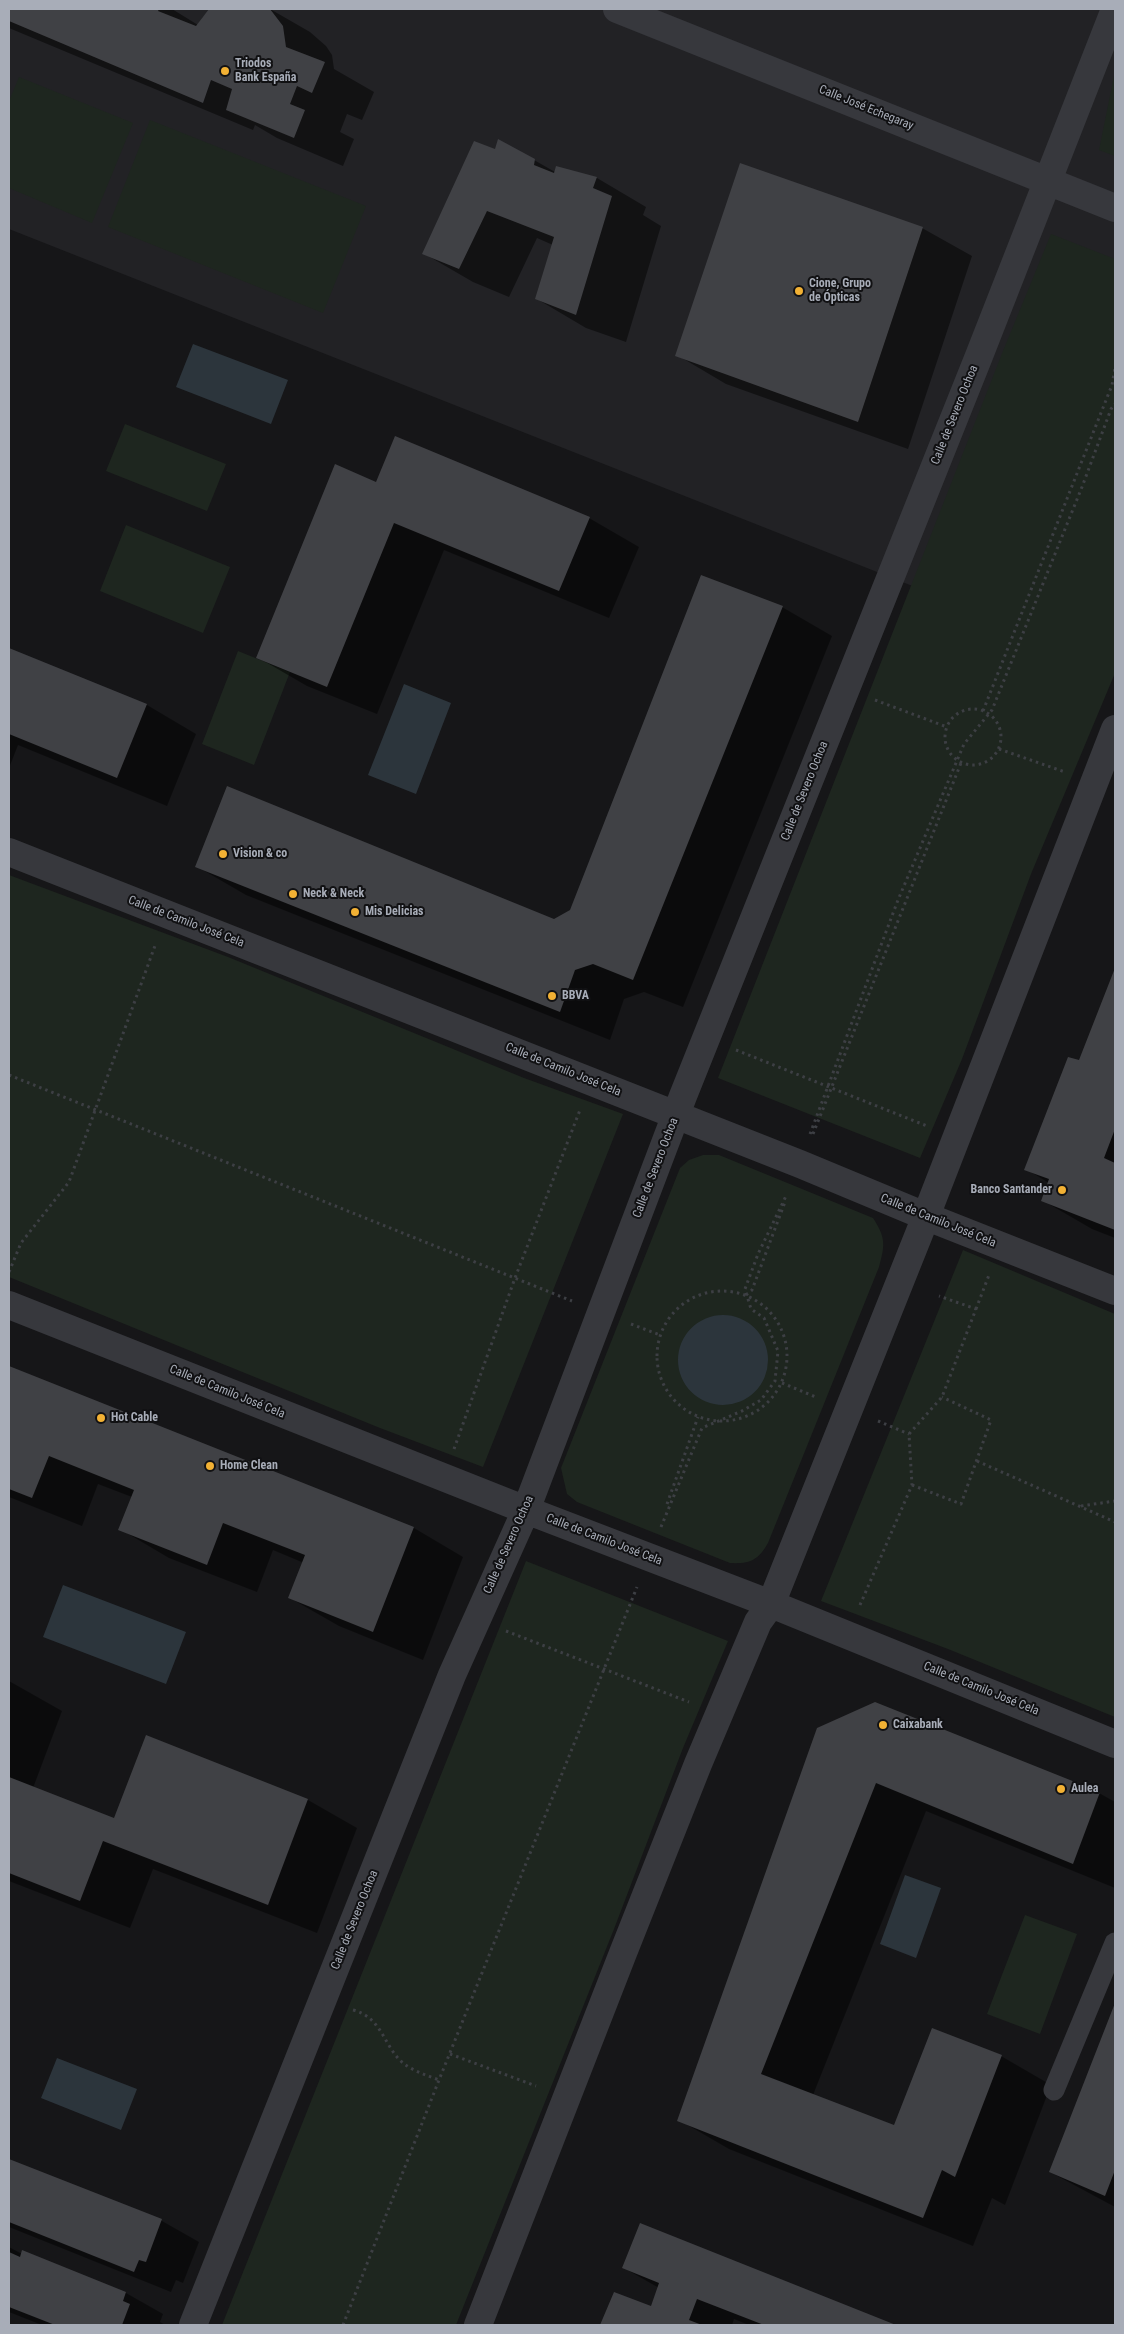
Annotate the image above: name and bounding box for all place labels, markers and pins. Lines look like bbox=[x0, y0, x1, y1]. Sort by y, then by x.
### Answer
place label: Triodos Bank España bbox=[235, 57, 296, 85]
marker: Triodos Bank España bbox=[219, 65, 231, 77]
place label: Cione, Grupo de Ópticas bbox=[809, 277, 871, 305]
marker: Cione, Grupo de Ópticas bbox=[793, 285, 805, 297]
place label: Vision & co bbox=[233, 847, 287, 861]
marker: Vision & co bbox=[217, 848, 229, 860]
place label: Neck & Neck bbox=[303, 887, 364, 901]
marker: Neck & Neck bbox=[287, 888, 299, 900]
place label: Mis Delicias bbox=[365, 905, 424, 919]
marker: Mis Delicias bbox=[349, 906, 361, 918]
place label: BBVA bbox=[562, 989, 589, 1003]
marker: BBVA bbox=[546, 990, 558, 1002]
place label: Banco Santander bbox=[971, 1183, 1052, 1197]
marker: Banco Santander bbox=[1056, 1184, 1068, 1196]
place label: Hot Cable bbox=[111, 1411, 158, 1425]
marker: Hot Cable bbox=[95, 1412, 107, 1424]
place label: Home Clean bbox=[220, 1459, 278, 1473]
marker: Home Clean bbox=[204, 1460, 216, 1472]
place label: Caixabank bbox=[893, 1718, 943, 1732]
marker: Caixabank bbox=[877, 1719, 889, 1731]
place label: Aulea bbox=[1071, 1782, 1098, 1796]
marker: Aulea bbox=[1055, 1783, 1067, 1795]

